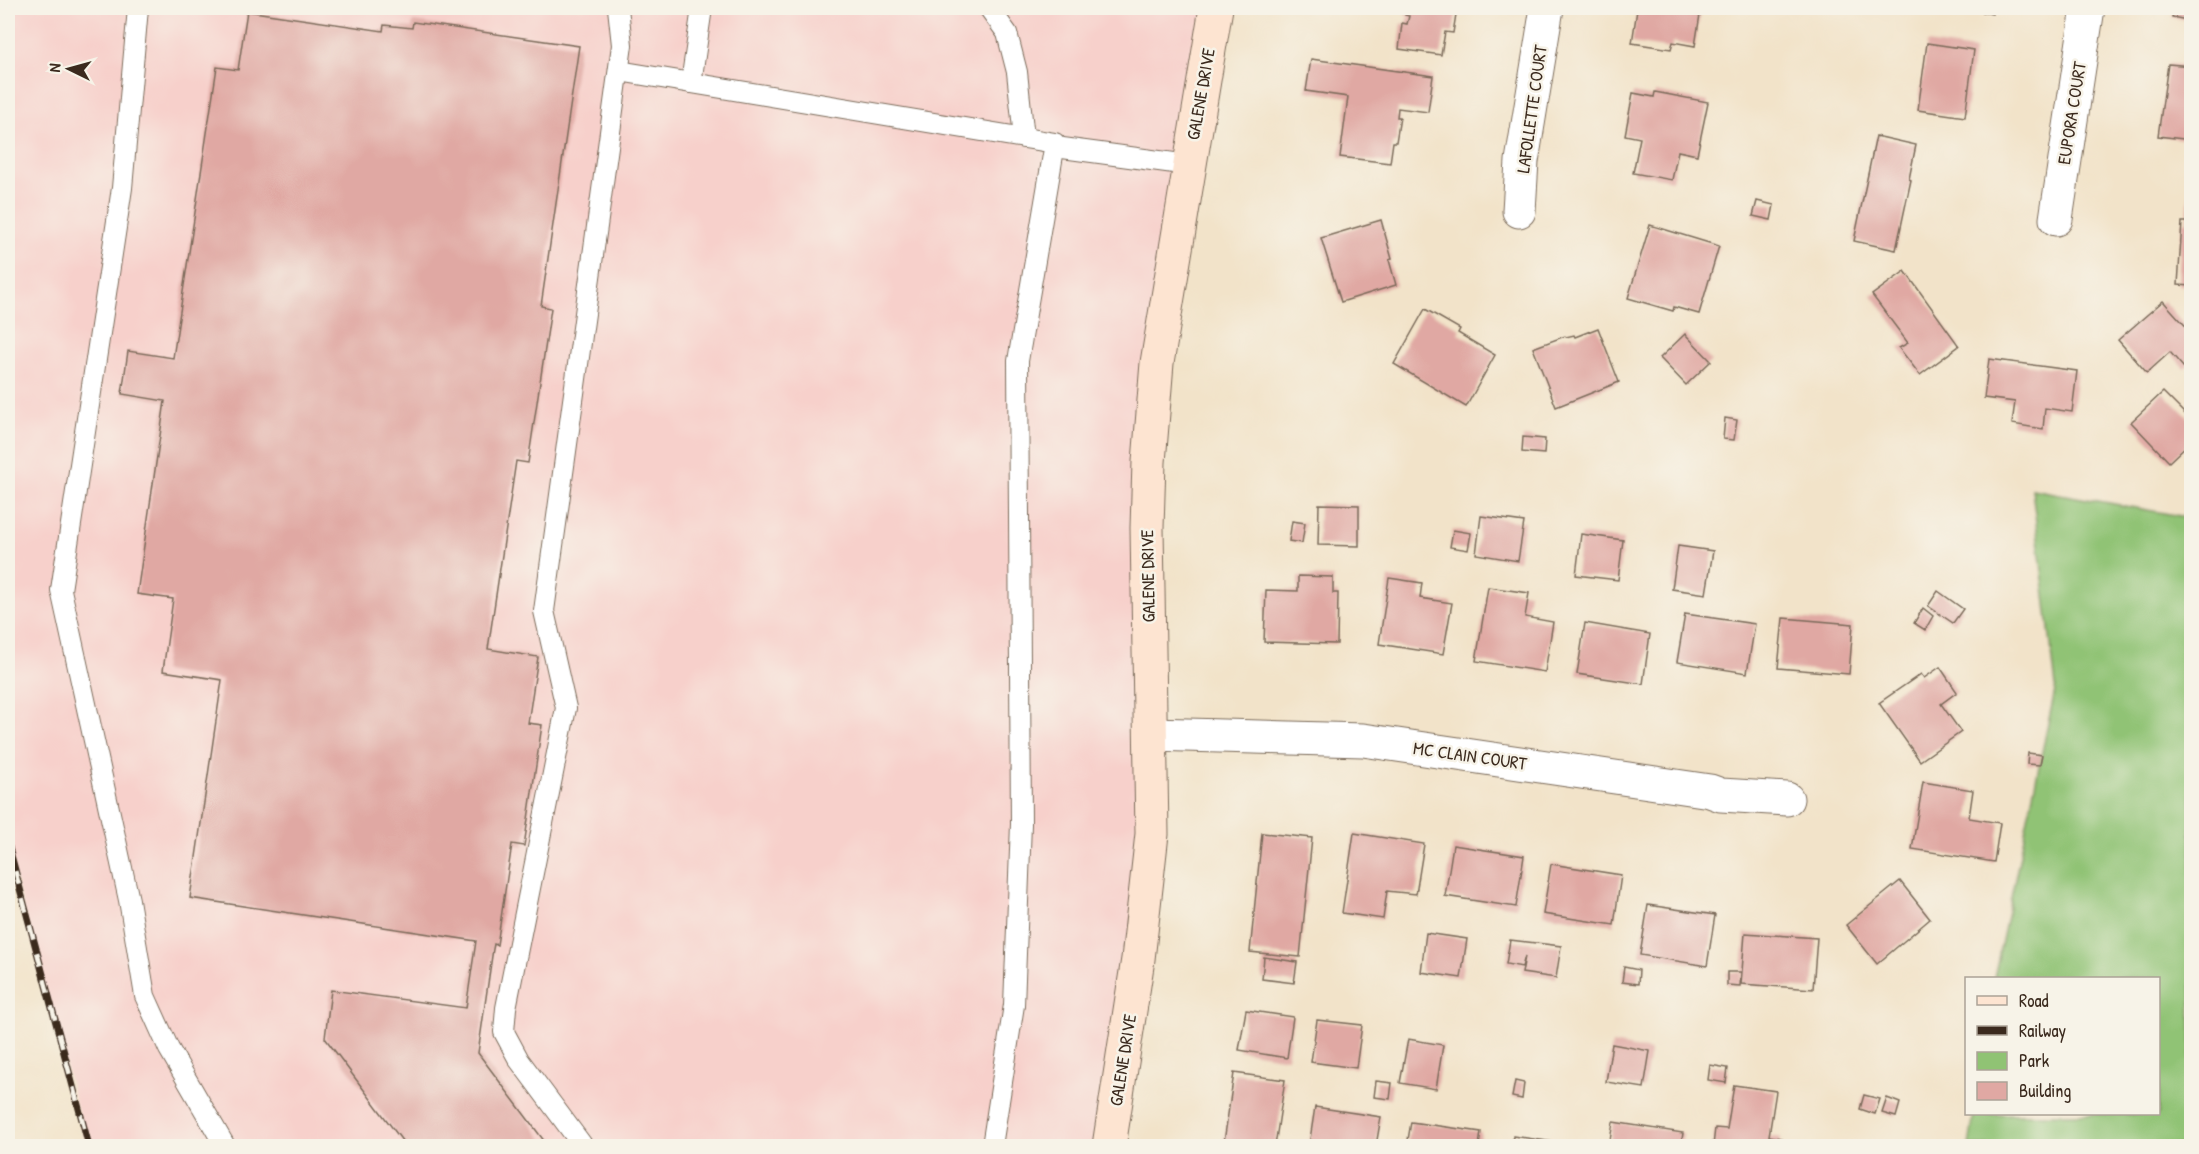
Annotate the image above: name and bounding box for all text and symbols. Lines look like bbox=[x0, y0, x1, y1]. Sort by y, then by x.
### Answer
north arrow bbox=[39, 39, 99, 99]
street label: LAFOLLETTE COURT bbox=[1510, 43, 1553, 174]
street label: GALENE DRIVE bbox=[1180, 46, 1221, 142]
street label: EUPORA COURT bbox=[2051, 59, 2092, 166]
text: N bbox=[43, 62, 65, 73]
street label: GALENE DRIVE bbox=[1134, 529, 1161, 623]
street label: MC CLAIN COURT bbox=[1412, 735, 1529, 776]
legend bbox=[1965, 977, 2160, 1115]
text: Road bbox=[2019, 988, 2049, 1013]
street label: GALENE DRIVE bbox=[1103, 1012, 1142, 1108]
text: Railway bbox=[2019, 1018, 2066, 1043]
text: Park bbox=[2019, 1048, 2050, 1073]
text: Building bbox=[2019, 1078, 2071, 1103]

